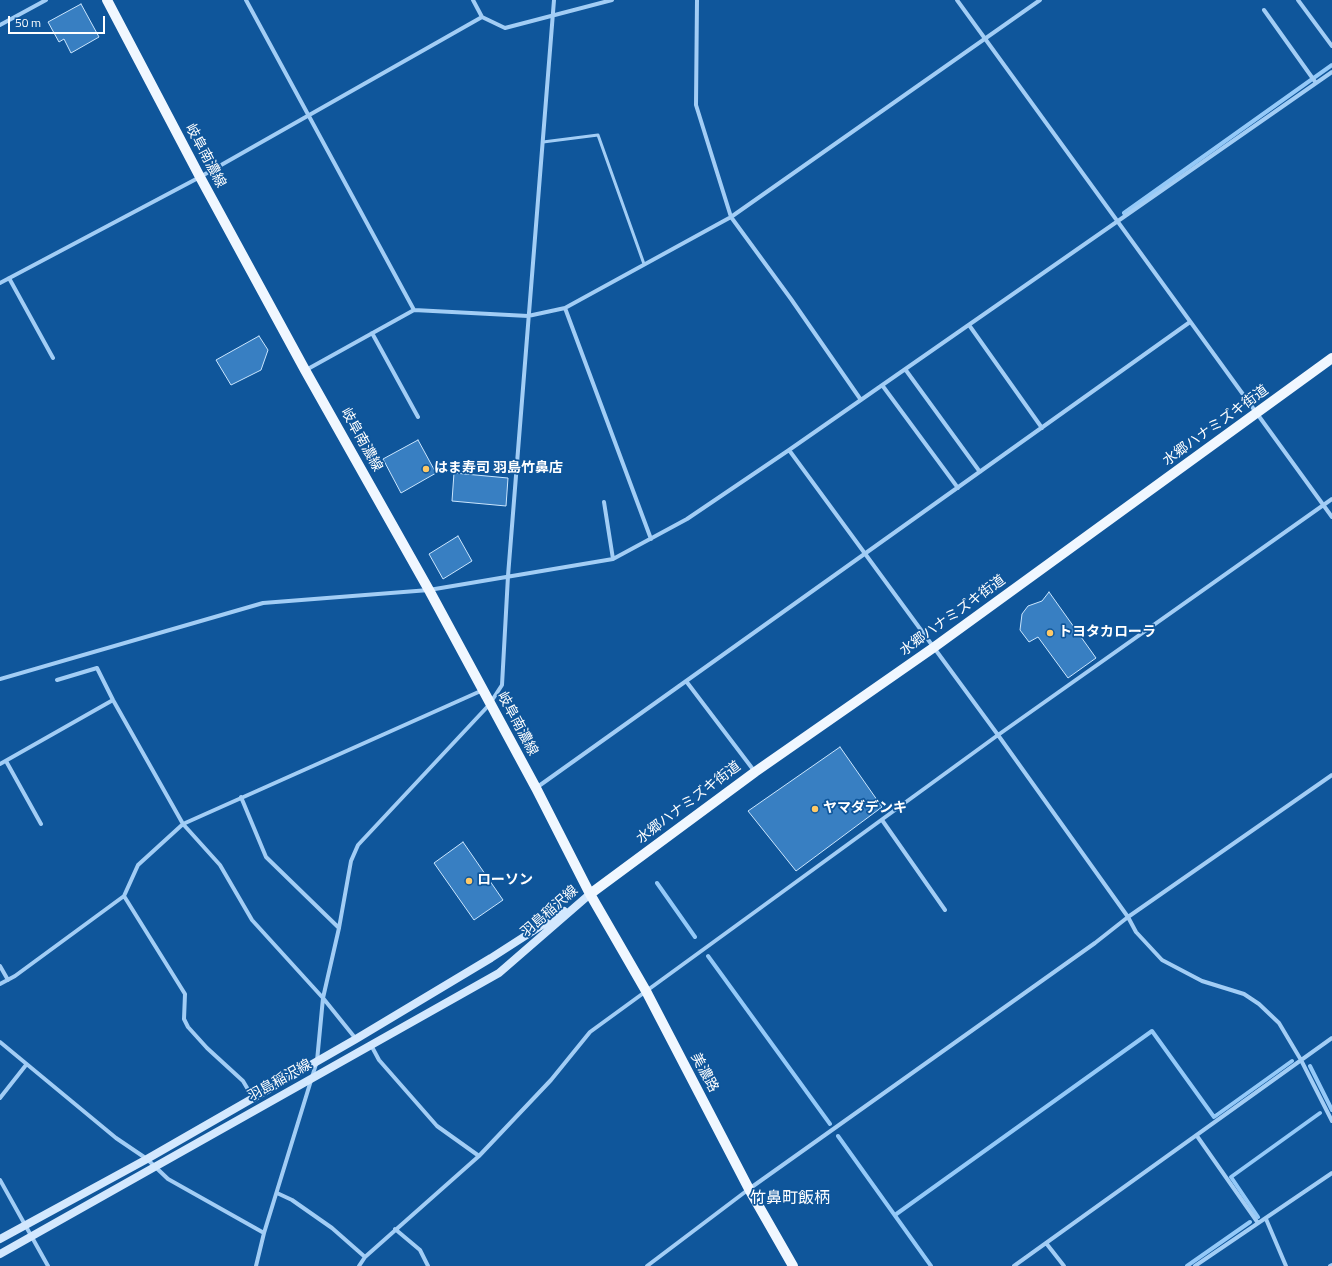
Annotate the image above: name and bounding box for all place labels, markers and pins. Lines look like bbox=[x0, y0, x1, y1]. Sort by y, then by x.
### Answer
place label: はま寿司 羽島竹鼻店 bbox=[434, 461, 563, 477]
marker: はま寿司 羽島竹鼻店 bbox=[421, 464, 431, 474]
place label: トヨタカローラ bbox=[1058, 625, 1156, 641]
marker: トヨタカローラ bbox=[1045, 628, 1055, 638]
place label: ヤマダデンキ bbox=[823, 801, 907, 817]
marker: ヤマダデンキ bbox=[810, 804, 820, 814]
place label: ローソン bbox=[477, 873, 533, 889]
marker: ローソン bbox=[464, 876, 474, 886]

